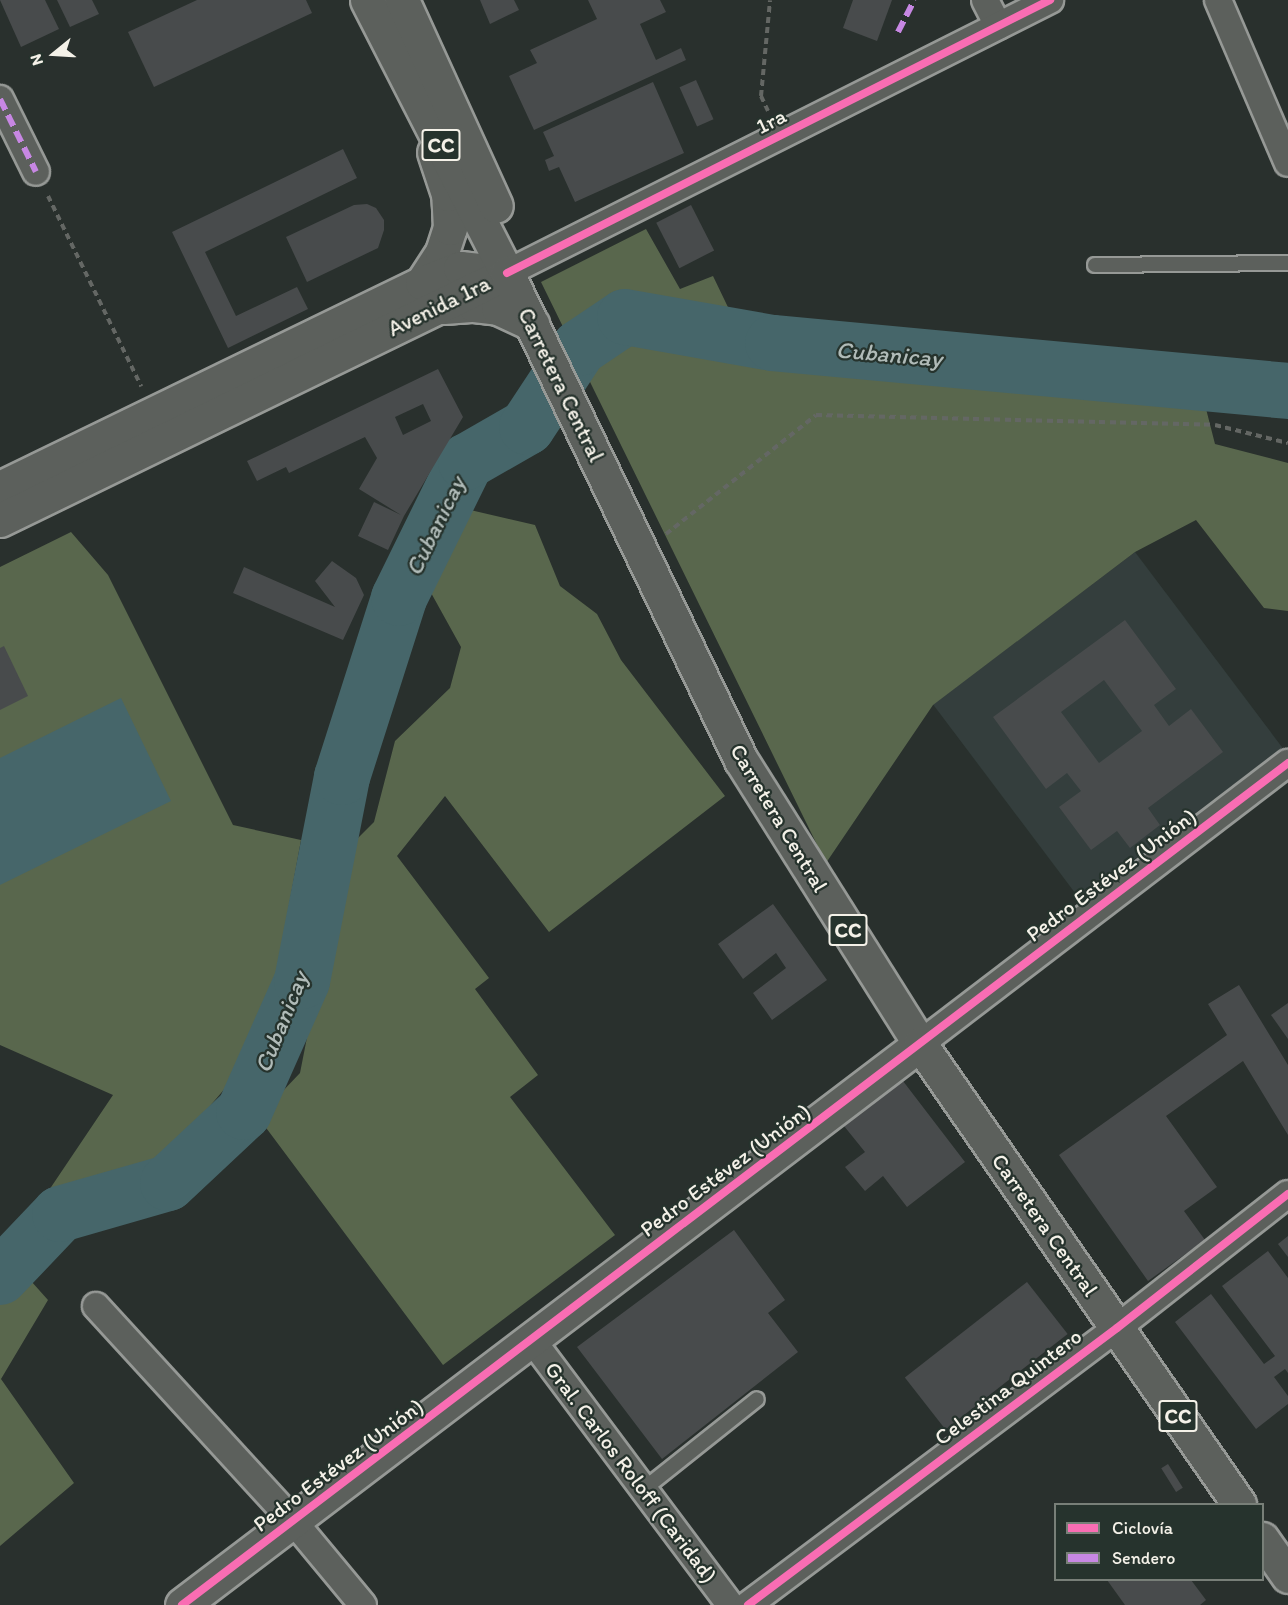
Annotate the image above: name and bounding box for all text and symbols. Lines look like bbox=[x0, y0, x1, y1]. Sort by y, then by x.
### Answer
north arrow bbox=[24, 24, 84, 84]
text: N bbox=[26, 52, 47, 68]
street label: 1ra bbox=[751, 102, 791, 140]
road number: CC bbox=[420, 127, 462, 163]
street label: Avenida 1ra bbox=[384, 270, 494, 342]
street label: Carretera Central bbox=[512, 304, 610, 466]
water label: Cubanicay bbox=[835, 335, 943, 373]
water label: Cubanicay bbox=[399, 472, 471, 580]
street label: Carretera Central bbox=[724, 739, 834, 897]
street label: Pedro Estévez (Unión) bbox=[1021, 803, 1201, 947]
road number: CC bbox=[827, 912, 869, 948]
water label: Cubanicay bbox=[248, 967, 314, 1077]
street label: Pedro Estévez (Unión) bbox=[635, 1098, 815, 1242]
street label: Carretera Central bbox=[986, 1149, 1104, 1301]
street label: Celestina Quintero bbox=[929, 1323, 1087, 1451]
street label: Gral. Carlos Roloff (Caridad) bbox=[539, 1356, 723, 1588]
street label: Pedro Estévez (Unión) bbox=[248, 1393, 428, 1537]
road number: CC bbox=[1157, 1398, 1199, 1434]
legend bbox=[1054, 1503, 1264, 1581]
text: Ciclovía bbox=[1112, 1517, 1173, 1539]
text: Sendero bbox=[1112, 1547, 1175, 1569]

